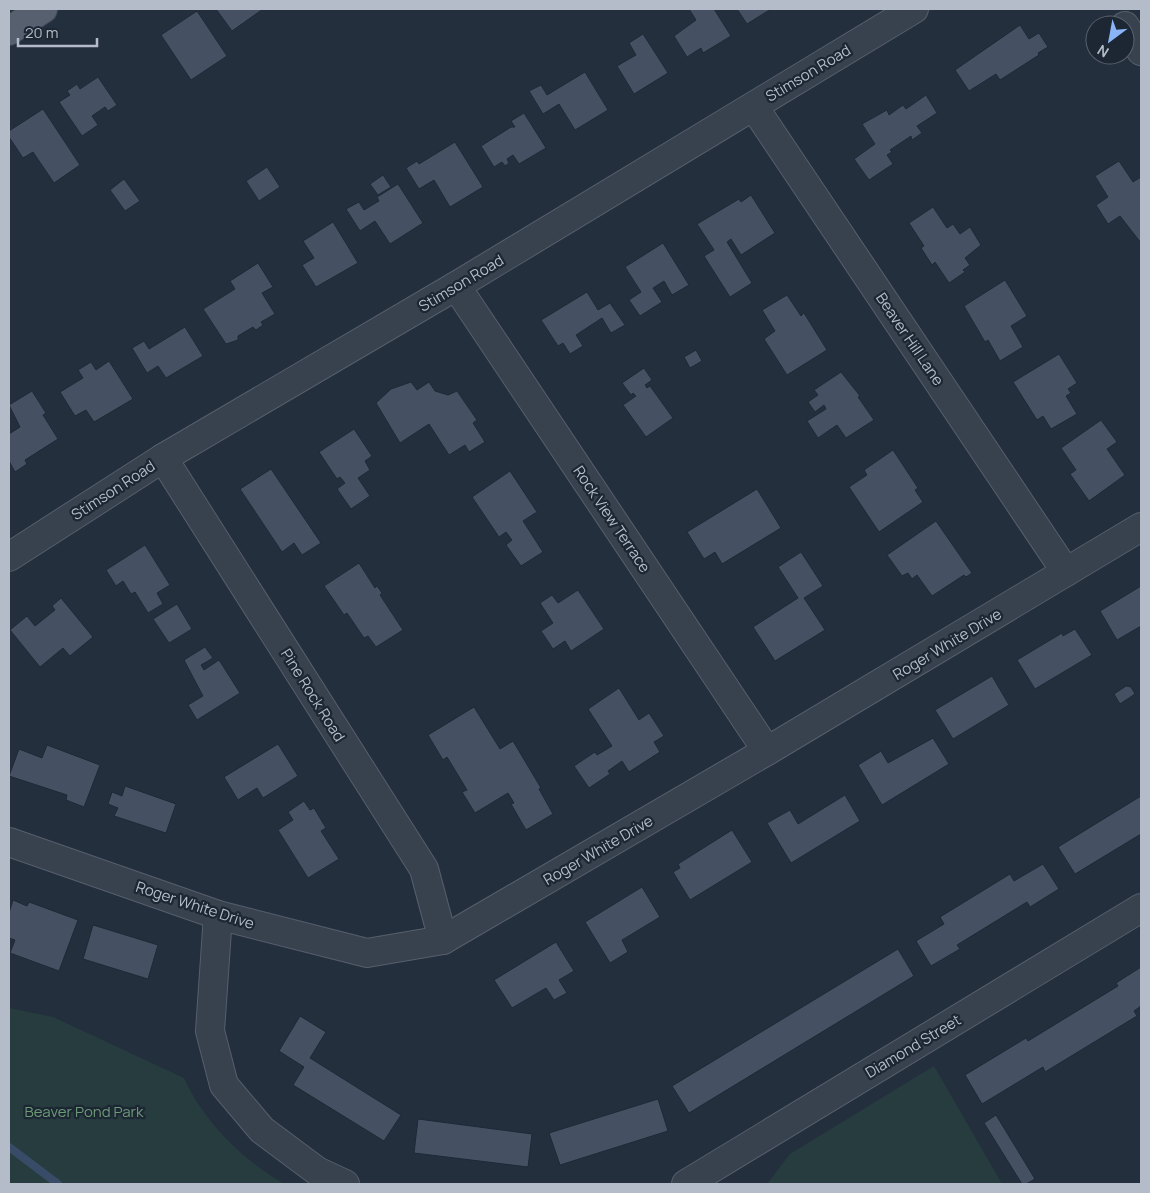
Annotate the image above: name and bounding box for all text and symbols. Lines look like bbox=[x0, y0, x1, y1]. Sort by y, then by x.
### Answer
scale bar bbox=[18, 15, 96, 47]
north arrow bbox=[1085, 15, 1135, 65]
text: 20 m bbox=[25, 22, 58, 43]
street label: Stimson Road bbox=[762, 39, 854, 107]
text: N bbox=[1094, 41, 1112, 62]
street label: Stimson Road bbox=[415, 249, 507, 317]
street label: Beaver Hill Lane bbox=[871, 288, 949, 390]
street label: Stimson Road bbox=[67, 455, 159, 525]
street label: Rock View Terrace bbox=[568, 462, 656, 577]
street label: Roger White Drive bbox=[889, 603, 1005, 685]
street label: Pine Rock Road bbox=[276, 645, 350, 745]
street label: Roger White Drive bbox=[539, 810, 657, 890]
street label: Roger White Drive bbox=[133, 876, 257, 934]
street label: Diamond Street bbox=[861, 1009, 965, 1083]
park label: Beaver Pond Park bbox=[25, 1101, 144, 1122]

